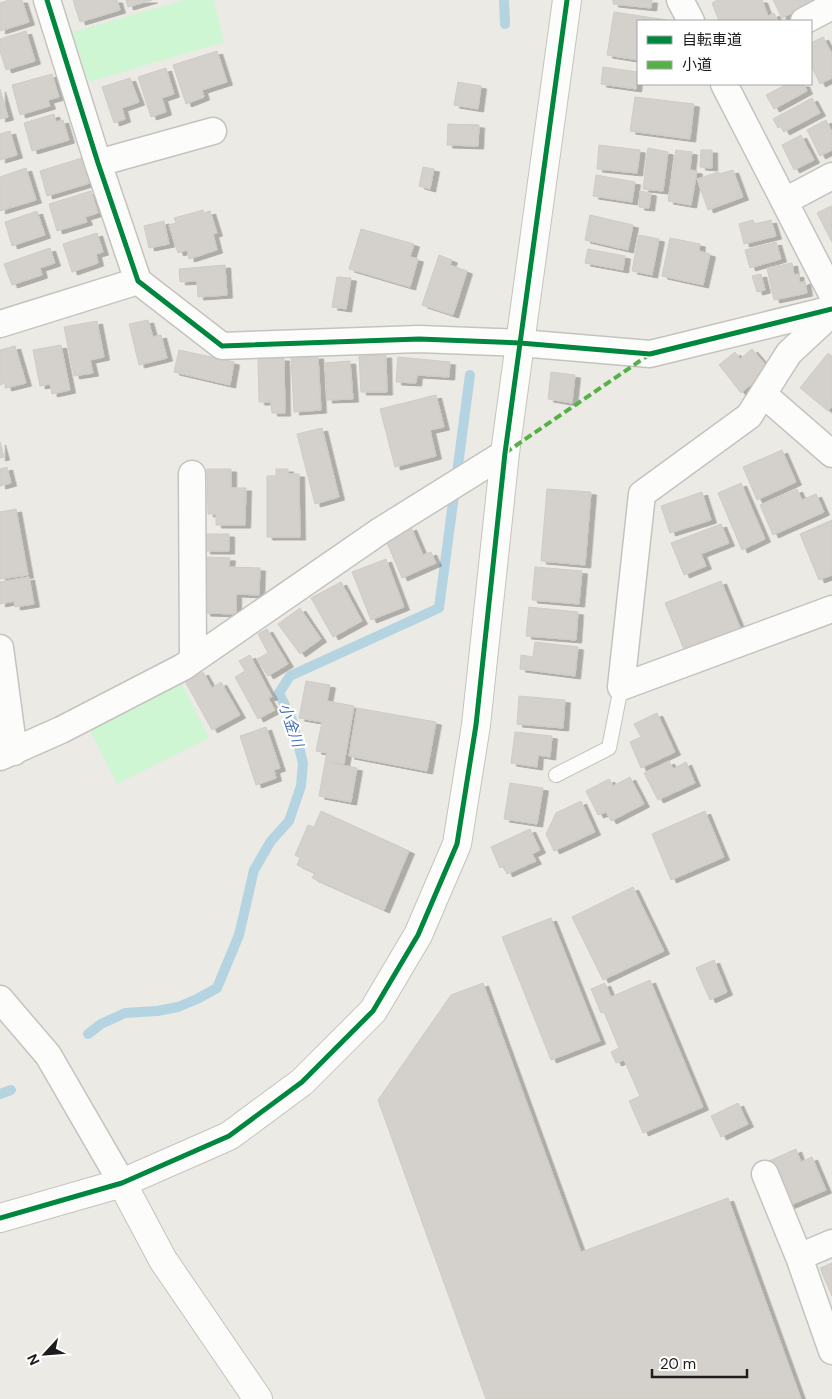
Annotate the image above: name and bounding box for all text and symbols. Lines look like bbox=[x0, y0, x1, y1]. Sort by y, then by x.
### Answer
legend bbox=[637, 20, 812, 85]
text: 自転車道 bbox=[682, 30, 742, 50]
text: 小道 bbox=[682, 55, 712, 75]
water label: 小金川 bbox=[274, 700, 308, 751]
north arrow bbox=[20, 1329, 70, 1379]
scale bar bbox=[652, 1346, 747, 1378]
text: N bbox=[23, 1351, 44, 1368]
text: 20 m bbox=[660, 1354, 696, 1374]

